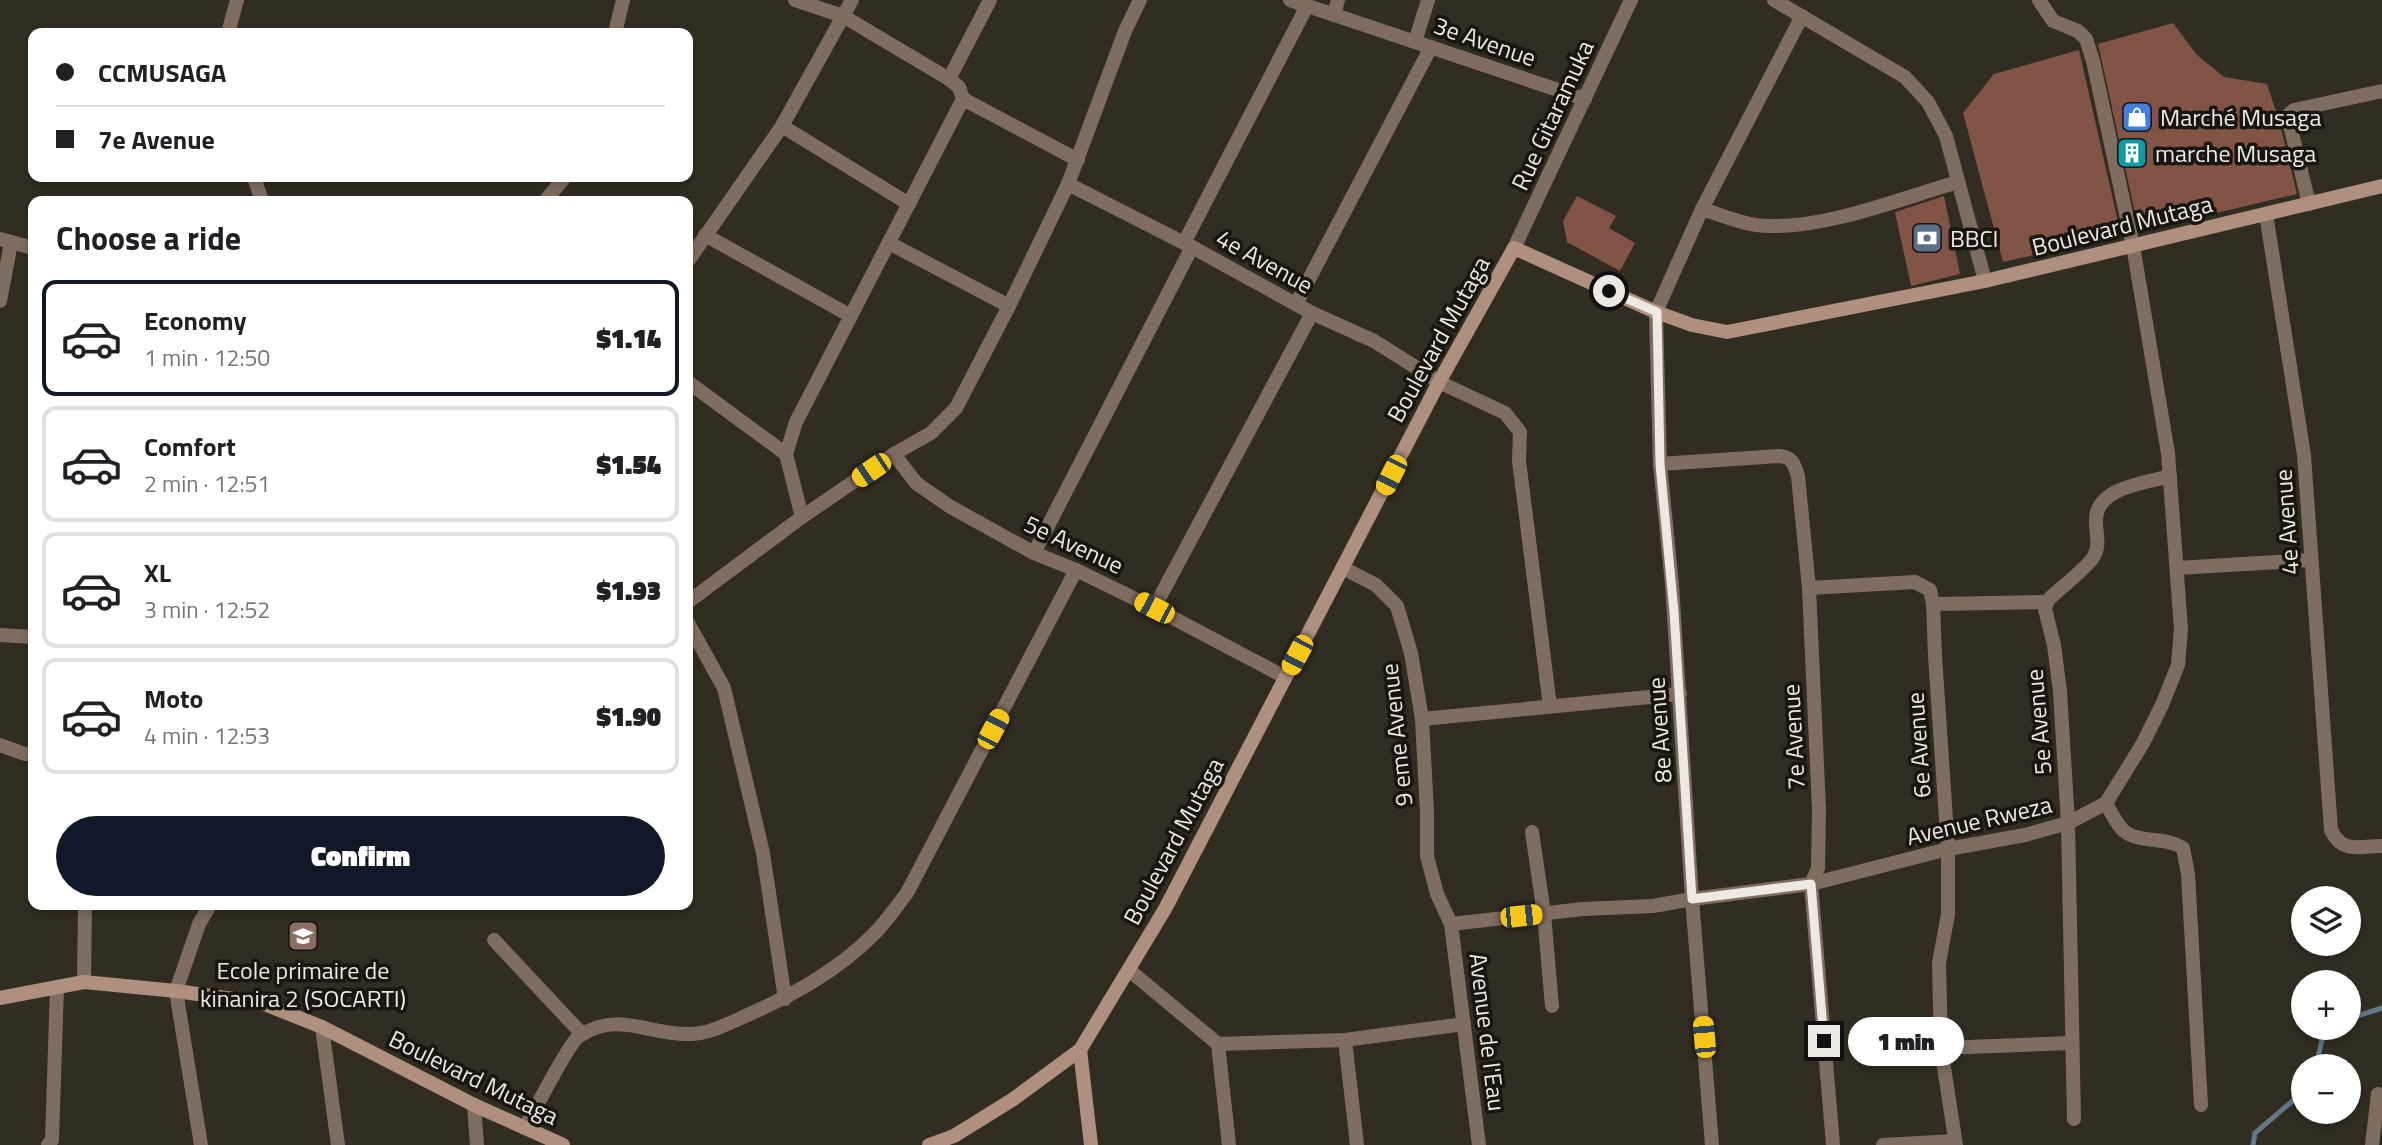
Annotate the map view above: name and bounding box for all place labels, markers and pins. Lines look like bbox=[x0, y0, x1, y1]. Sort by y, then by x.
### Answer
place label: Marché Musaga bbox=[2160, 99, 2321, 135]
shop icon: Marché Musaga bbox=[2120, 100, 2154, 134]
place label: marche Musaga bbox=[2155, 135, 2316, 171]
building icon: marche Musaga bbox=[2115, 136, 2149, 170]
place label: BBCI bbox=[1950, 220, 1999, 256]
bank icon: BBCI bbox=[1910, 221, 1944, 255]
school or university icon: Ecole primaire de kinanira 2 (SOCARTI) bbox=[286, 919, 320, 953]
place label: Ecole primaire de kinanira 2 (SOCARTI) bbox=[200, 952, 406, 1016]

